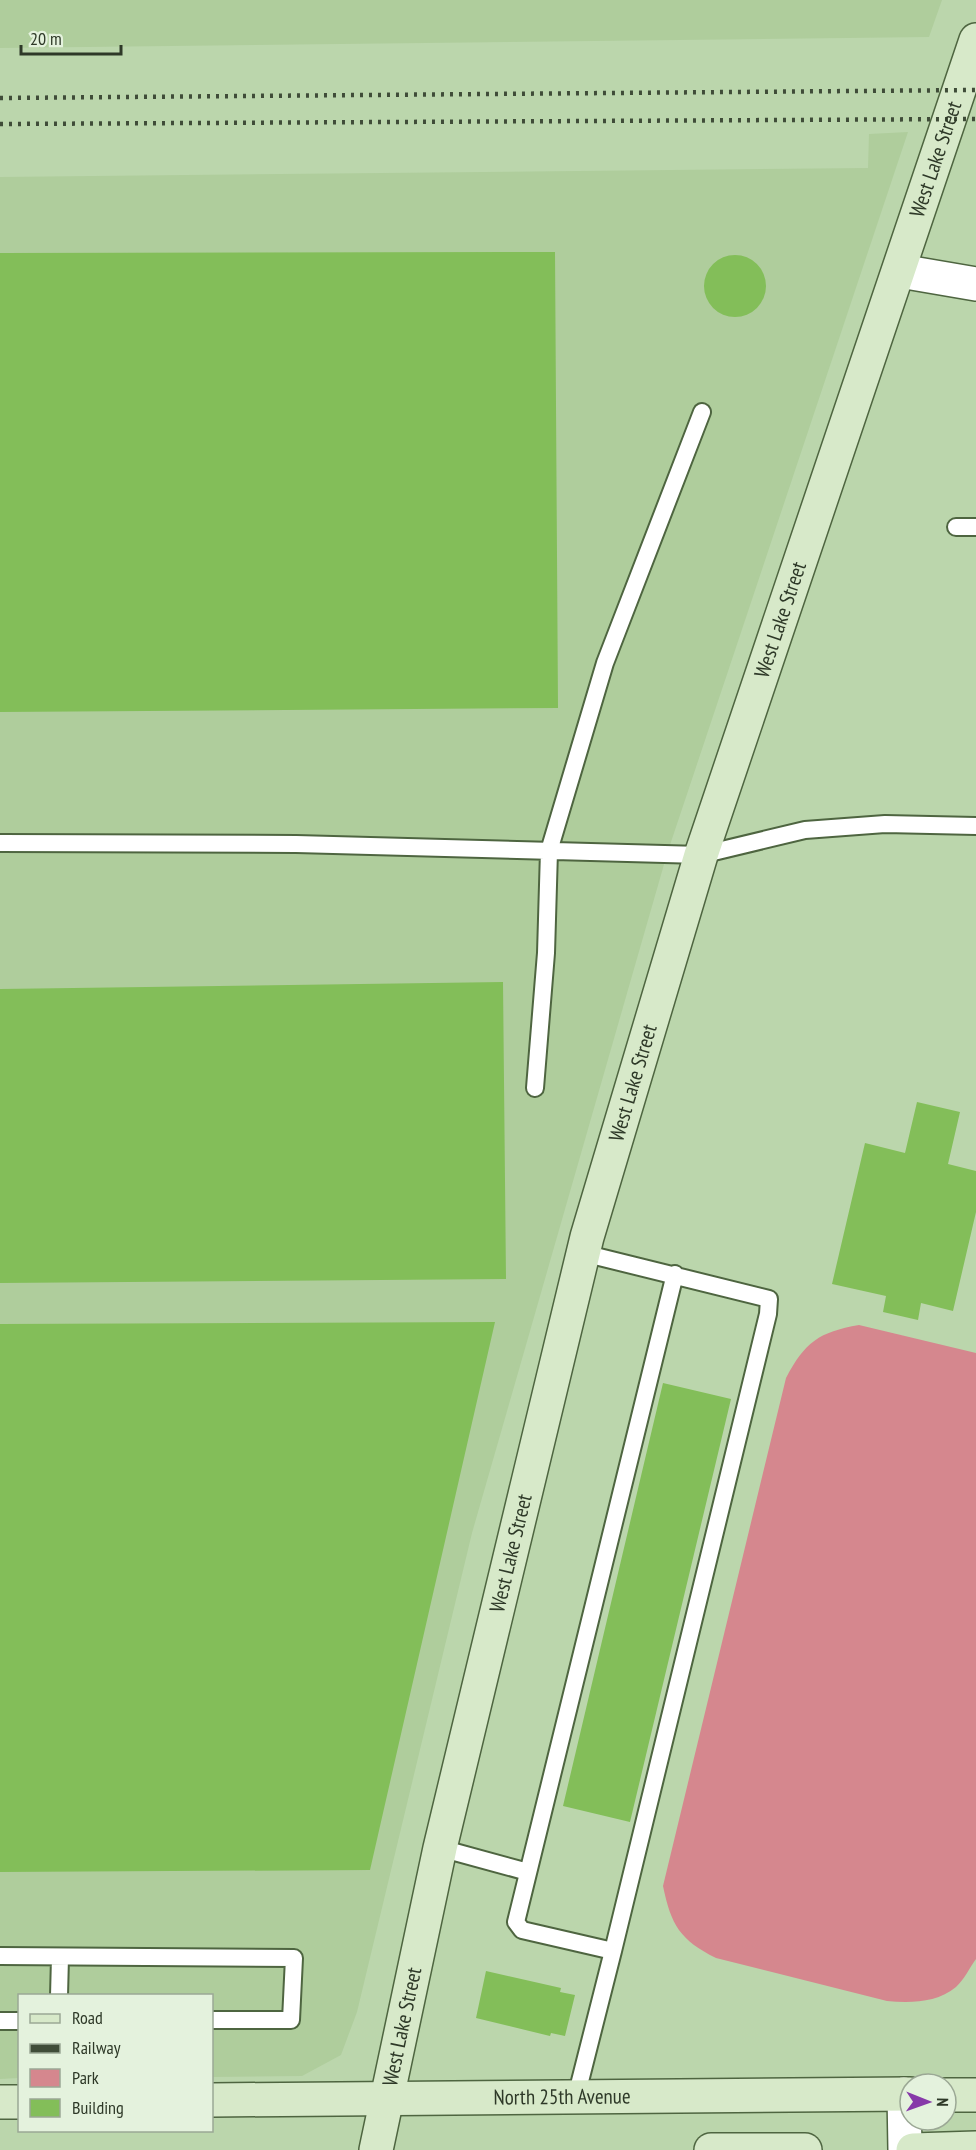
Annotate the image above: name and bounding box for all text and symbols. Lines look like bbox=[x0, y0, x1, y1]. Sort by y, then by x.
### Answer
scale bar bbox=[21, 18, 122, 56]
text: 20 m bbox=[30, 27, 62, 50]
street label: West Lake Street bbox=[903, 97, 967, 221]
street label: West Lake Street bbox=[748, 558, 812, 681]
street label: West Lake Street bbox=[602, 1021, 663, 1144]
street label: West Lake Street bbox=[483, 1491, 538, 1615]
street label: West Lake Street bbox=[376, 1965, 427, 2089]
legend bbox=[18, 1994, 213, 2132]
text: Road bbox=[72, 2006, 103, 2029]
text: Railway bbox=[72, 2036, 121, 2059]
text: Park bbox=[72, 2066, 99, 2089]
north arrow bbox=[898, 2072, 958, 2132]
street label: North 25th Avenue bbox=[493, 2082, 631, 2111]
text: Building bbox=[72, 2096, 124, 2119]
text: N bbox=[933, 2098, 953, 2107]

